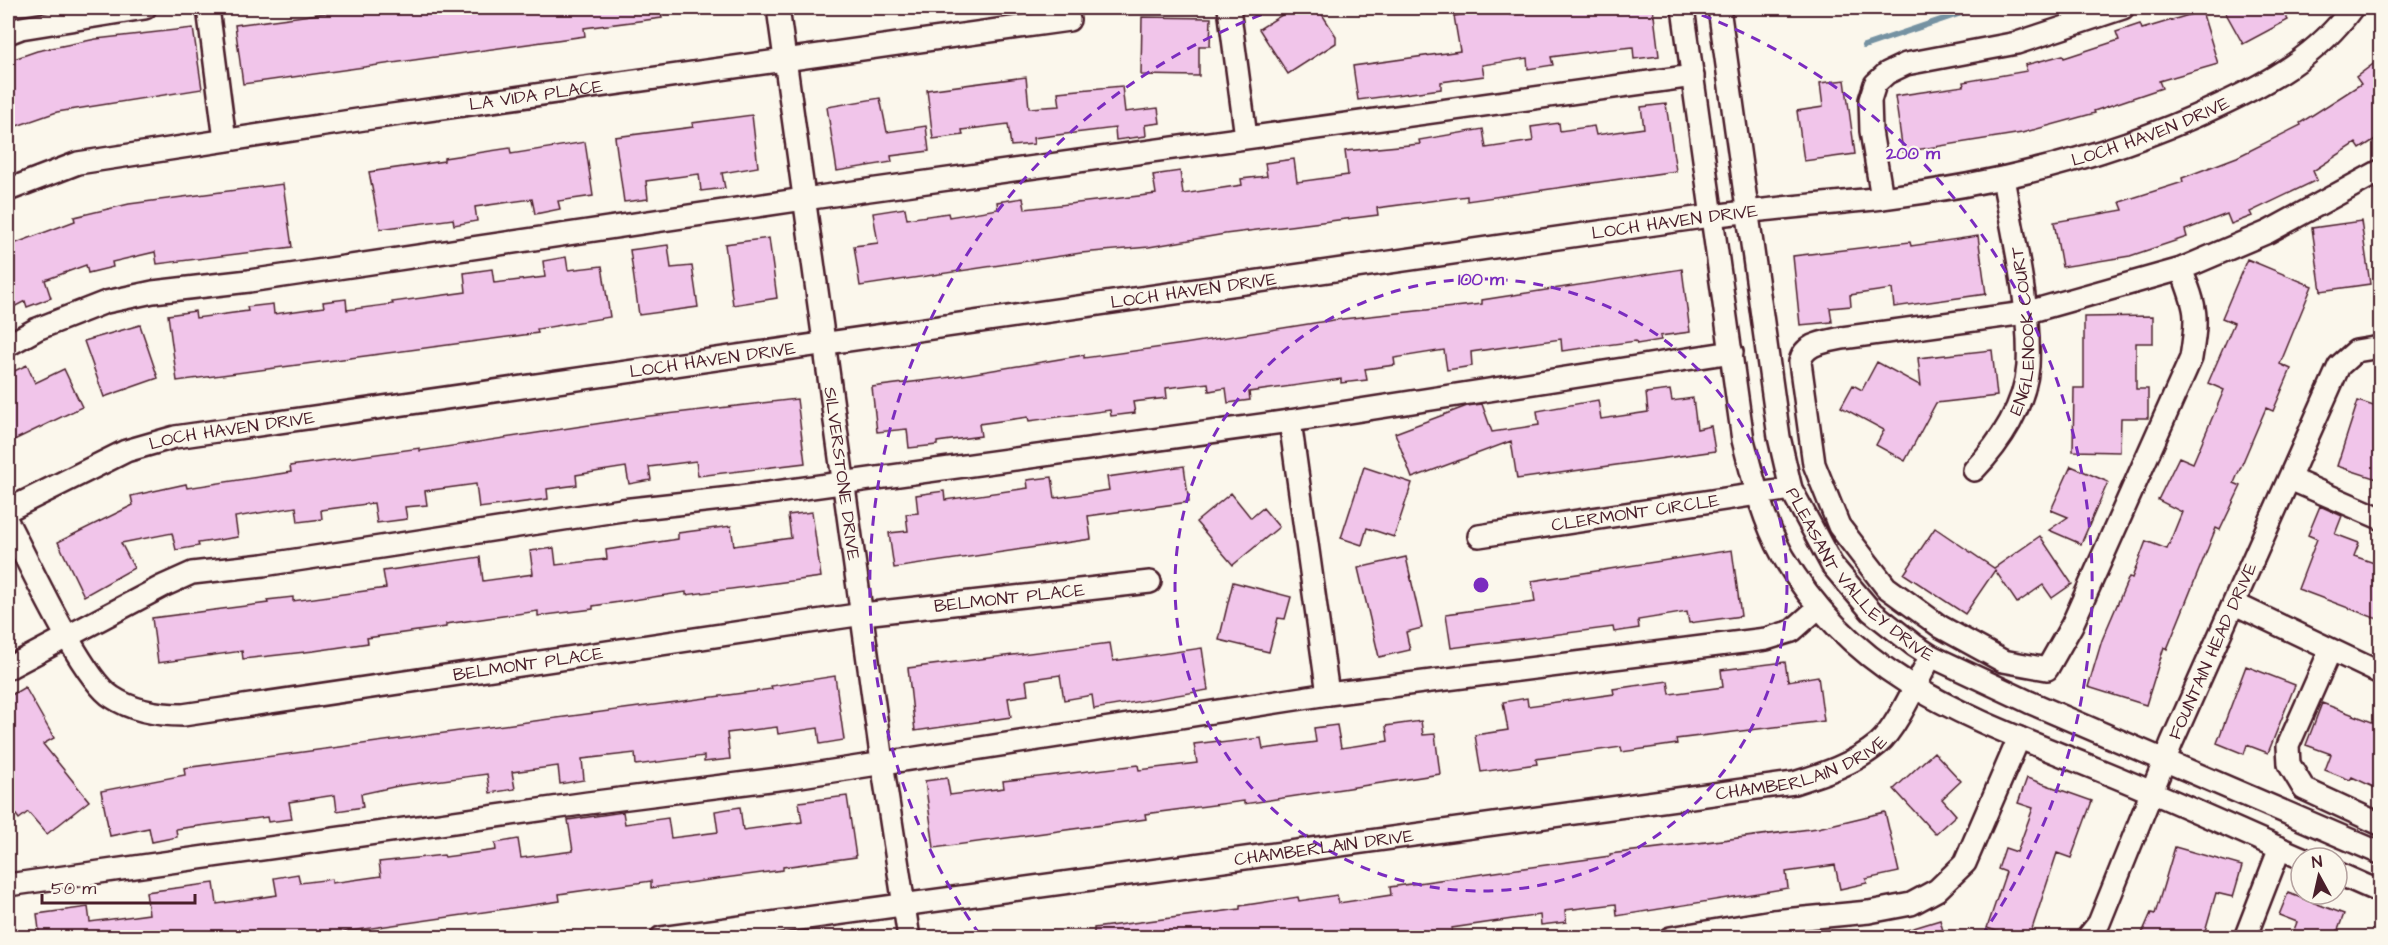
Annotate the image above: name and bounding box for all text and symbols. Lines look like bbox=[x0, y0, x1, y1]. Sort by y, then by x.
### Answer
street label: LA VIDA PLACE bbox=[468, 74, 605, 117]
street label: LOCH HAVEN DRIVE bbox=[2068, 90, 2234, 173]
text: 200 m bbox=[1885, 141, 1941, 166]
street label: LOCH HAVEN DRIVE bbox=[1590, 198, 1759, 246]
street label: ENGLENOOK COURT bbox=[2003, 244, 2041, 420]
street label: LOCH HAVEN DRIVE bbox=[1109, 266, 1279, 315]
text: 100 m bbox=[1458, 267, 1505, 292]
street label: LOCH HAVEN DRIVE bbox=[628, 336, 798, 384]
street label: SILVERSTONE DRIVE bbox=[817, 385, 866, 562]
street label: LOCH HAVEN DRIVE bbox=[146, 405, 317, 457]
street label: PLEASANT VALLEY DRIVE bbox=[1779, 483, 1939, 668]
street label: CLERMONT CIRCLE bbox=[1550, 488, 1721, 538]
street label: FOUNTAIN HEAD DRIVE bbox=[2163, 558, 2263, 744]
centre of rings bbox=[1471, 575, 1491, 595]
street label: BELMONT PLACE bbox=[933, 577, 1087, 619]
street label: BELMONT PLACE bbox=[451, 641, 605, 688]
street label: CHAMBERLAIN DRIVE bbox=[1714, 729, 1893, 807]
street label: CHAMBERLAIN DRIVE bbox=[1233, 823, 1416, 872]
north arrow bbox=[2289, 846, 2349, 906]
text: N bbox=[2311, 851, 2324, 874]
scale bar bbox=[42, 867, 195, 905]
text: 50 m bbox=[51, 876, 96, 901]

